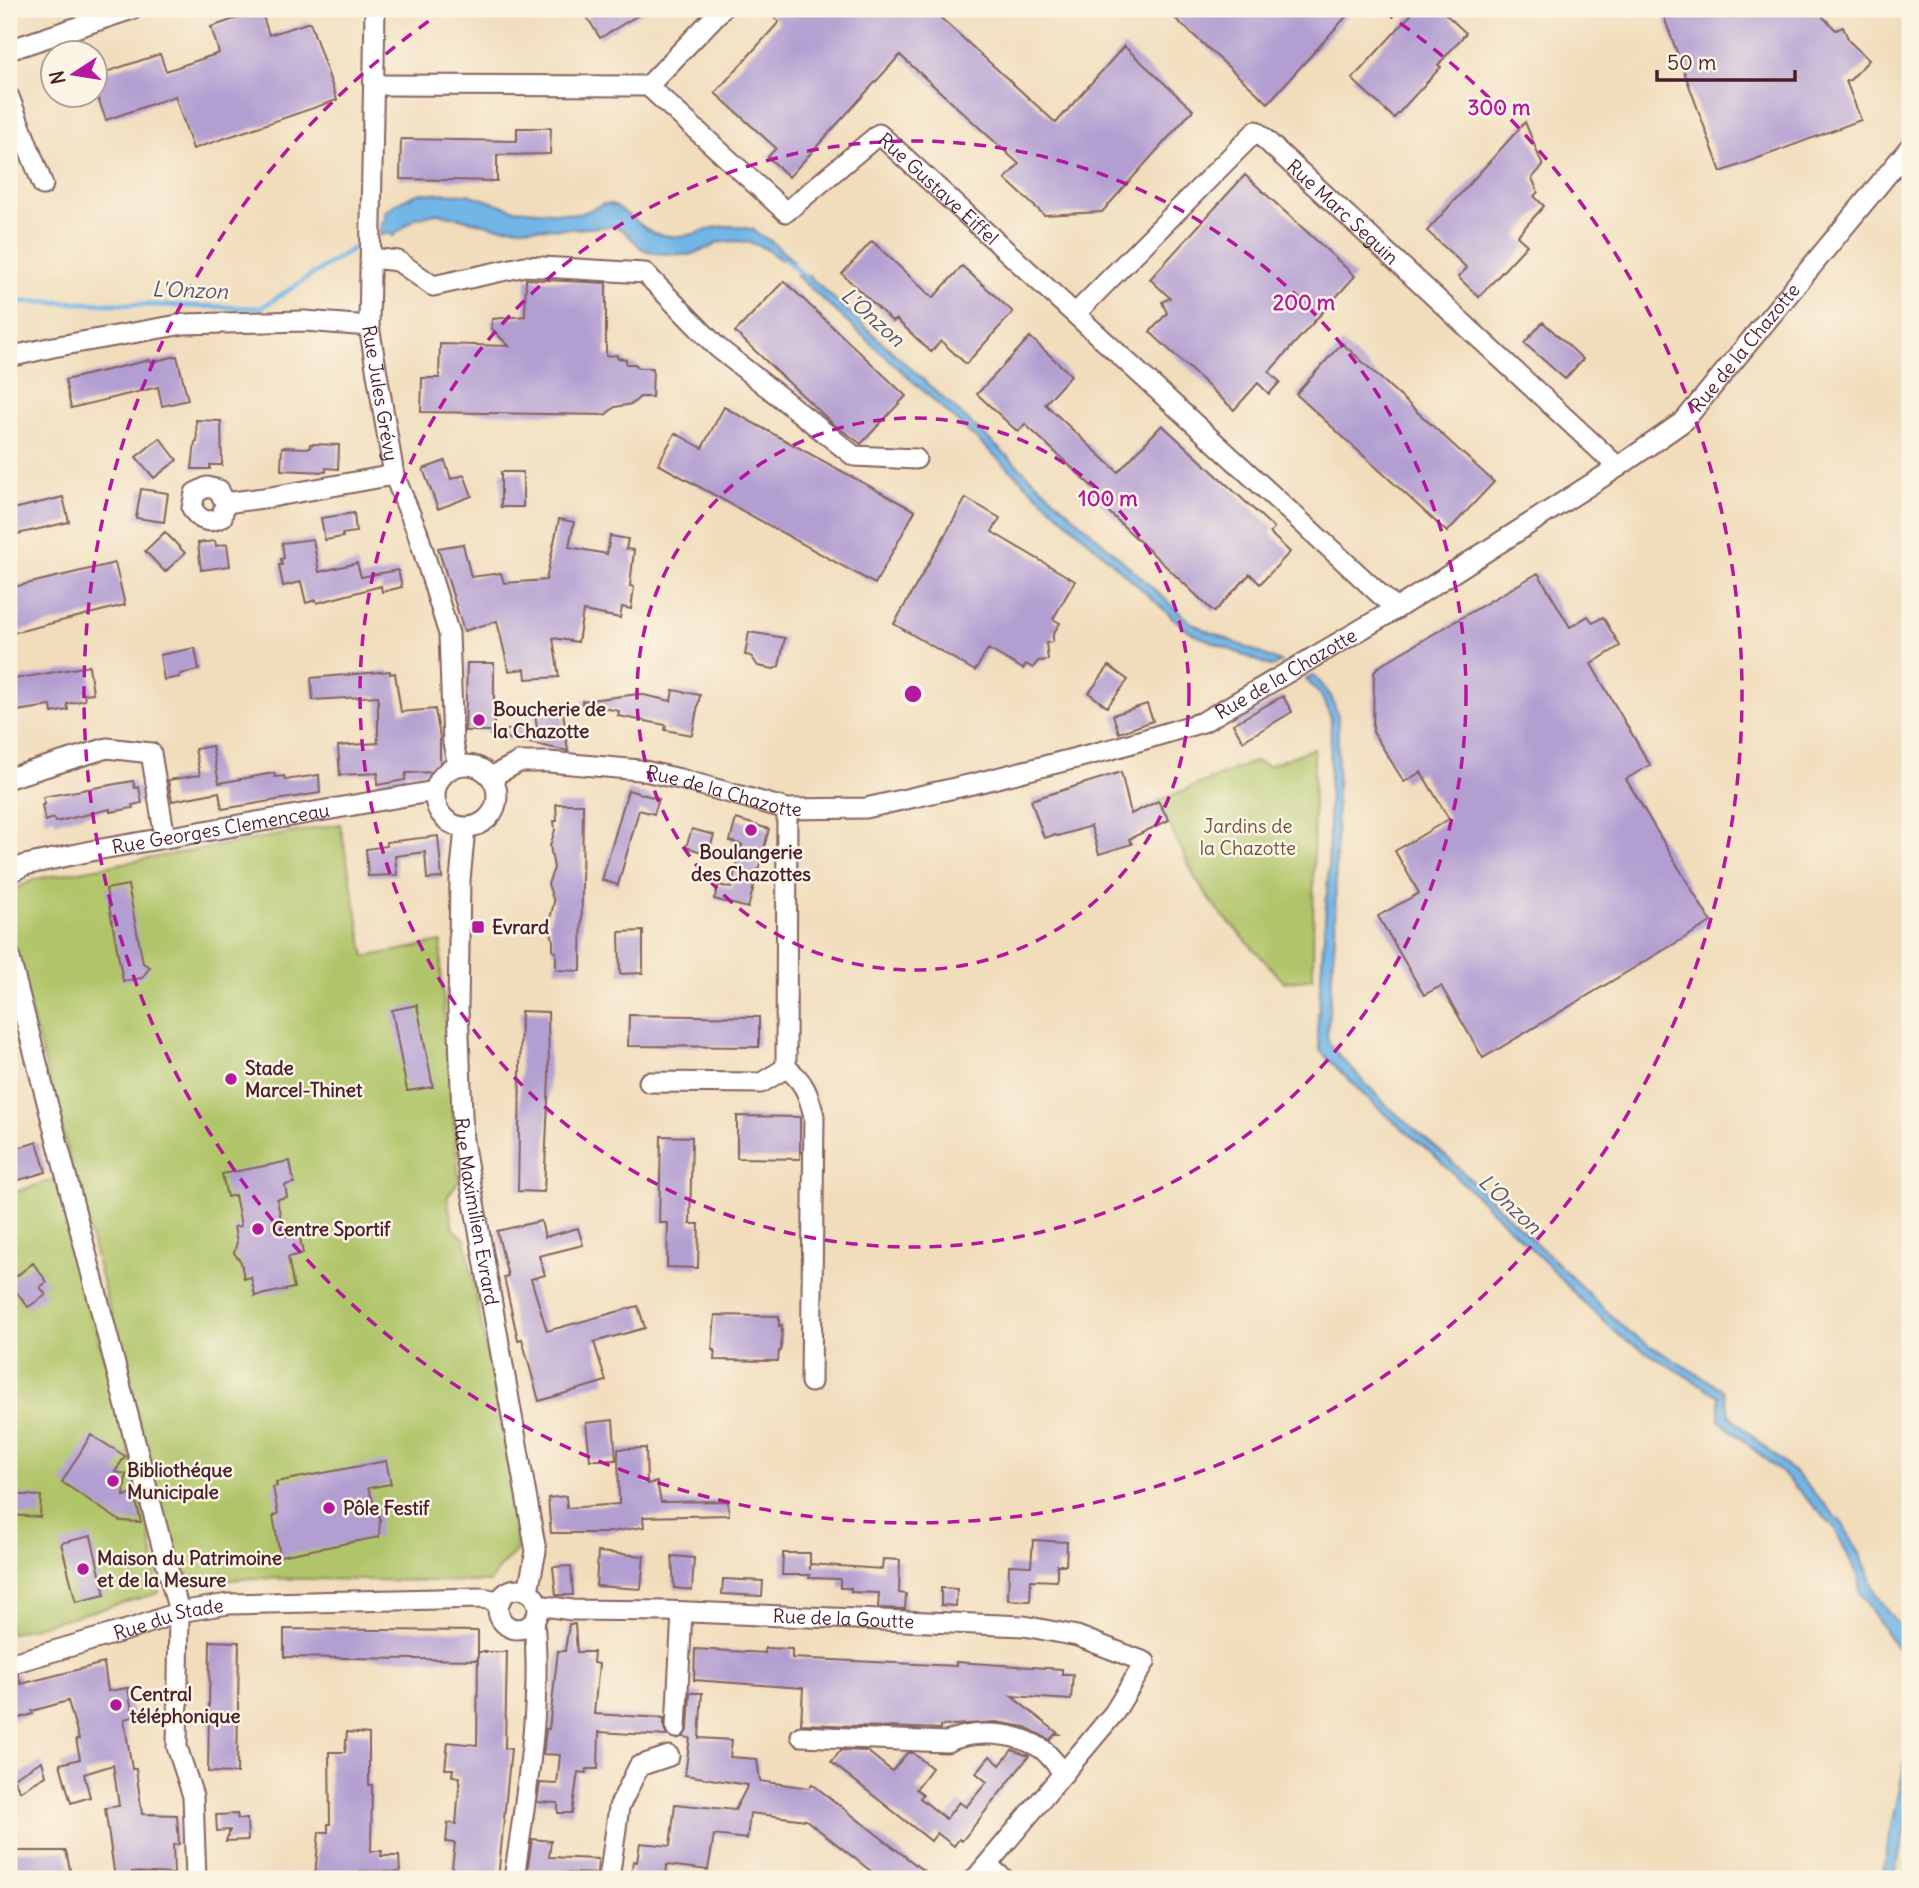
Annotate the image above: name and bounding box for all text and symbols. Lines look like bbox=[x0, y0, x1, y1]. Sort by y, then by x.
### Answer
north arrow bbox=[38, 38, 108, 108]
scale bar bbox=[1657, 38, 1795, 82]
text: 50 m bbox=[1667, 49, 1716, 76]
text: N bbox=[44, 69, 70, 86]
text: 300 m bbox=[1468, 94, 1531, 121]
street label: Rue Gustave Eiffel bbox=[873, 128, 1003, 250]
street label: Rue Marc Seguin bbox=[1282, 154, 1404, 269]
water label: L'Onzon bbox=[152, 275, 229, 305]
street label: Rue de la Chazotte bbox=[1684, 278, 1805, 417]
water label: L'Onzon bbox=[836, 282, 911, 353]
text: 200 m bbox=[1273, 289, 1336, 316]
street label: Rue Jules Grévy bbox=[357, 323, 403, 463]
text: 100 m bbox=[1078, 485, 1138, 512]
street label: Rue de la Chazotte bbox=[1211, 623, 1361, 724]
centre of rings bbox=[901, 682, 925, 706]
place label: Boucherie de la Chazotte bbox=[493, 697, 606, 743]
marker: Boucherie de la Chazotte bbox=[471, 712, 487, 728]
street label: Rue de la Chazotte bbox=[644, 760, 802, 821]
street label: Rue Georges Clemenceau bbox=[110, 798, 331, 859]
park label: Jardins de la Chazotte bbox=[1200, 814, 1296, 860]
marker: Boulangerie des Chazottes bbox=[743, 822, 759, 838]
place label: Boulangerie des Chazottes bbox=[691, 840, 811, 886]
place label: Evrard bbox=[492, 915, 549, 939]
marker: Evrard bbox=[470, 919, 486, 935]
place label: Stade Marcel-Thinet bbox=[245, 1056, 363, 1102]
marker: Stade Marcel-Thinet bbox=[223, 1071, 239, 1087]
street label: Rue Maximilien Evrard bbox=[450, 1117, 504, 1307]
water label: L'Onzon bbox=[1473, 1168, 1548, 1240]
place label: Centre Sportif bbox=[272, 1217, 391, 1241]
marker: Centre Sportif bbox=[250, 1221, 266, 1237]
place label: Bibliothéque Municipale bbox=[127, 1458, 233, 1504]
marker: Bibliothéque Municipale bbox=[105, 1473, 121, 1489]
place label: Pôle Festif bbox=[343, 1496, 430, 1520]
marker: Pôle Festif bbox=[321, 1500, 337, 1516]
place label: Maison du Patrimoine et de la Mesure bbox=[97, 1546, 282, 1592]
marker: Maison du Patrimoine et de la Mesure bbox=[75, 1561, 91, 1577]
street label: Rue du Stade bbox=[111, 1593, 225, 1645]
street label: Rue de la Goutte bbox=[772, 1603, 915, 1633]
place label: Central téléphonique bbox=[130, 1682, 240, 1728]
marker: Central téléphonique bbox=[108, 1697, 124, 1713]

